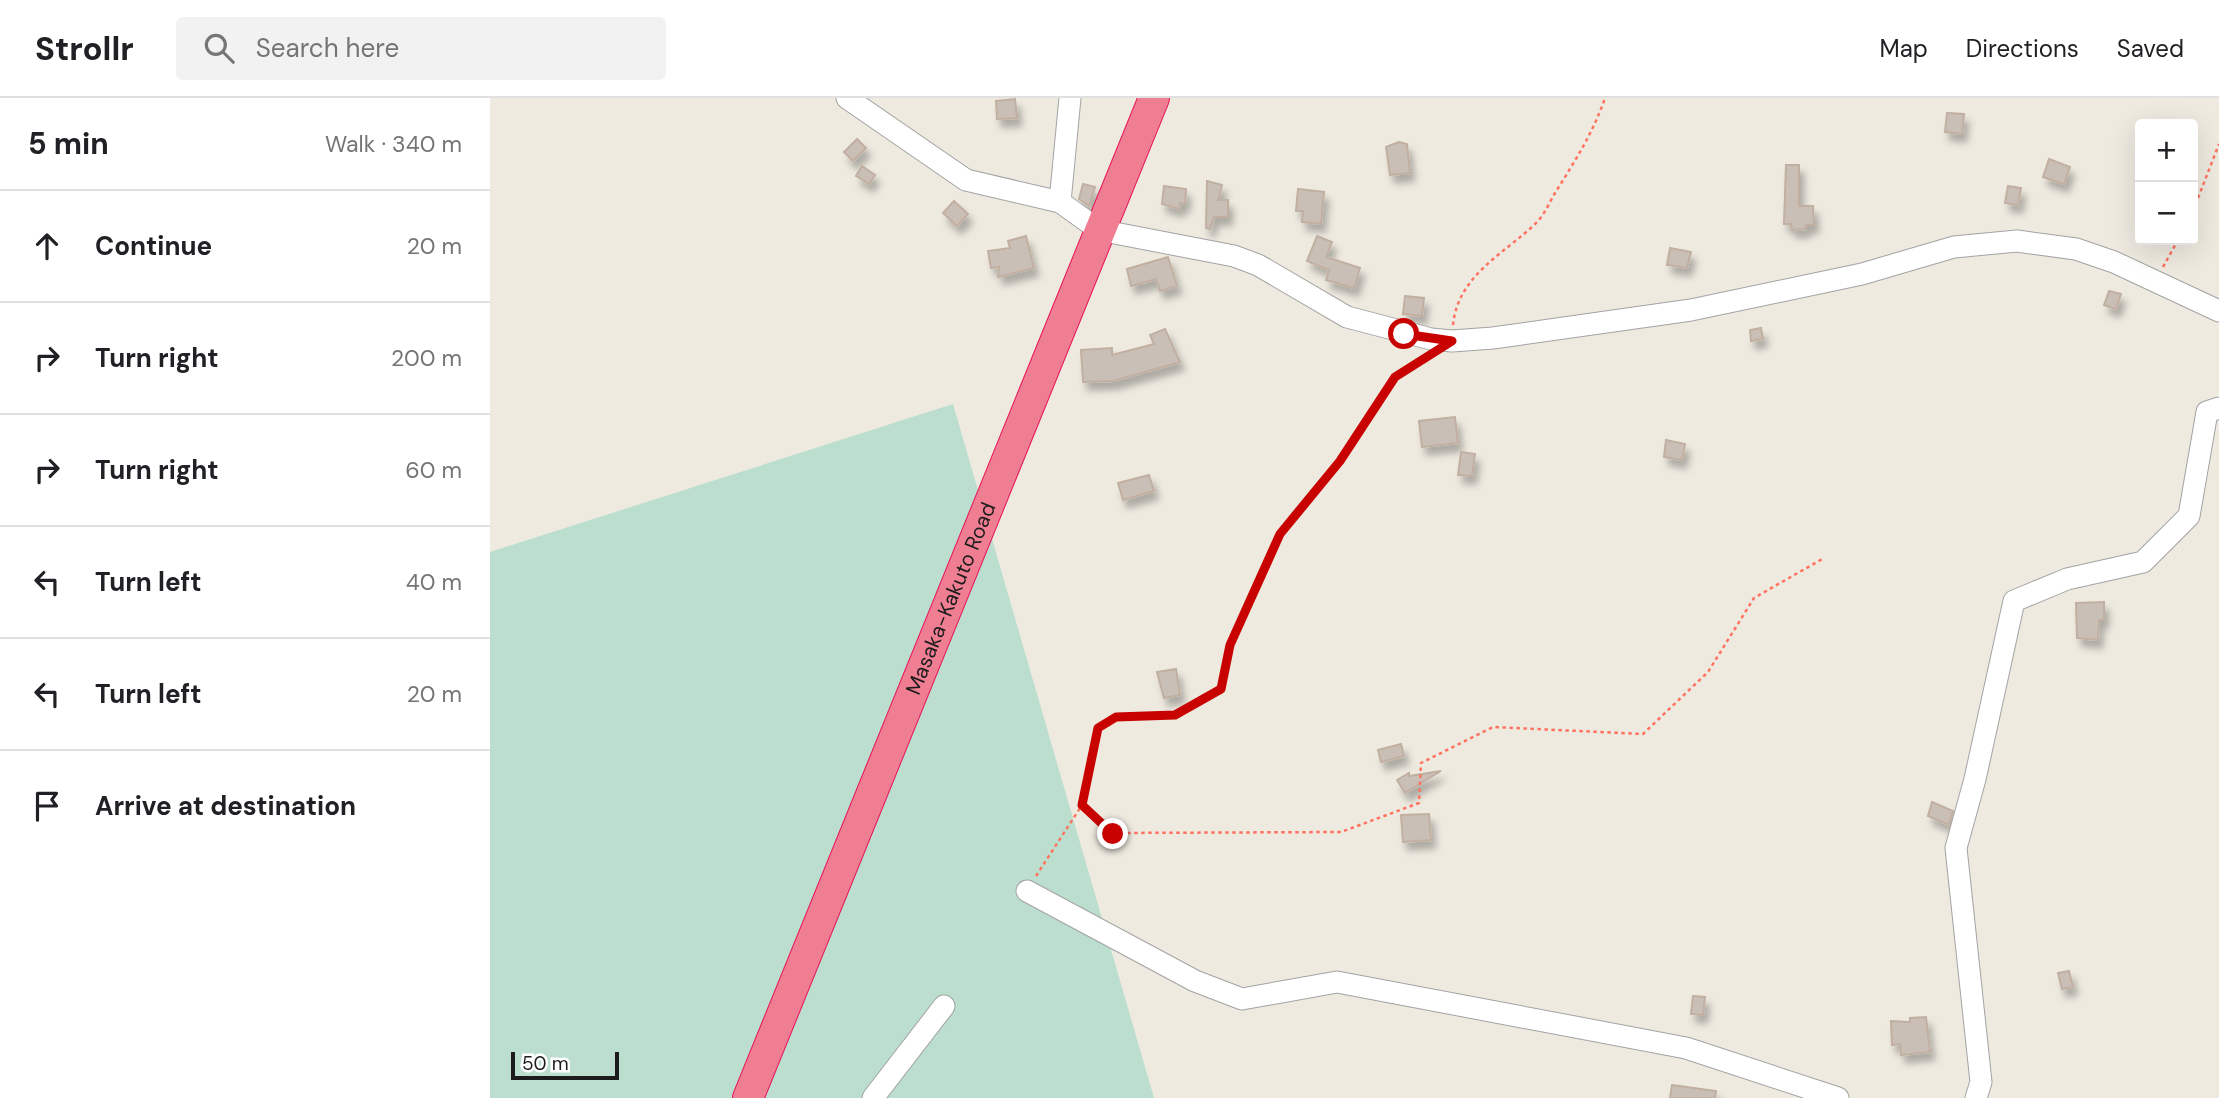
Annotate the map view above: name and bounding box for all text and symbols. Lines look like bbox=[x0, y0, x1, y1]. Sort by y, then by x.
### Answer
search box bbox=[176, 17, 666, 80]
text: Strollr bbox=[35, 27, 134, 70]
icon: search bbox=[200, 29, 238, 67]
text: Search here bbox=[256, 31, 399, 65]
text: Map bbox=[1880, 33, 1928, 64]
text: Directions bbox=[1966, 33, 2079, 64]
text: Saved bbox=[2117, 33, 2184, 64]
map controls bbox=[2135, 119, 2198, 245]
button: + bbox=[2135, 119, 2198, 182]
text: 5 min bbox=[28, 124, 109, 163]
text: Walk · 340 m bbox=[325, 129, 462, 159]
button: − bbox=[2135, 182, 2198, 245]
icon: ahead bbox=[28, 227, 66, 265]
text: Continue bbox=[95, 229, 212, 263]
text: 20 m bbox=[407, 231, 462, 261]
route start bbox=[1388, 318, 1419, 349]
icon: right bbox=[28, 339, 66, 377]
text: Turn right bbox=[95, 341, 219, 375]
text: 200 m bbox=[391, 343, 462, 373]
icon: right bbox=[28, 451, 66, 489]
text: Turn right bbox=[95, 453, 219, 487]
text: 60 m bbox=[405, 455, 462, 485]
street label: Masaka-Kakuto Road bbox=[899, 498, 1002, 699]
icon: left bbox=[28, 563, 66, 601]
text: Turn left bbox=[95, 565, 202, 599]
text: 40 m bbox=[406, 567, 462, 597]
icon: left bbox=[28, 675, 66, 713]
text: Turn left bbox=[95, 677, 202, 711]
text: 20 m bbox=[407, 679, 462, 709]
icon: arrive bbox=[28, 787, 66, 825]
text: Arrive at destination bbox=[95, 789, 356, 823]
route end bbox=[1097, 818, 1128, 849]
scale bar bbox=[511, 1049, 620, 1081]
text: 50 m bbox=[522, 1051, 569, 1076]

